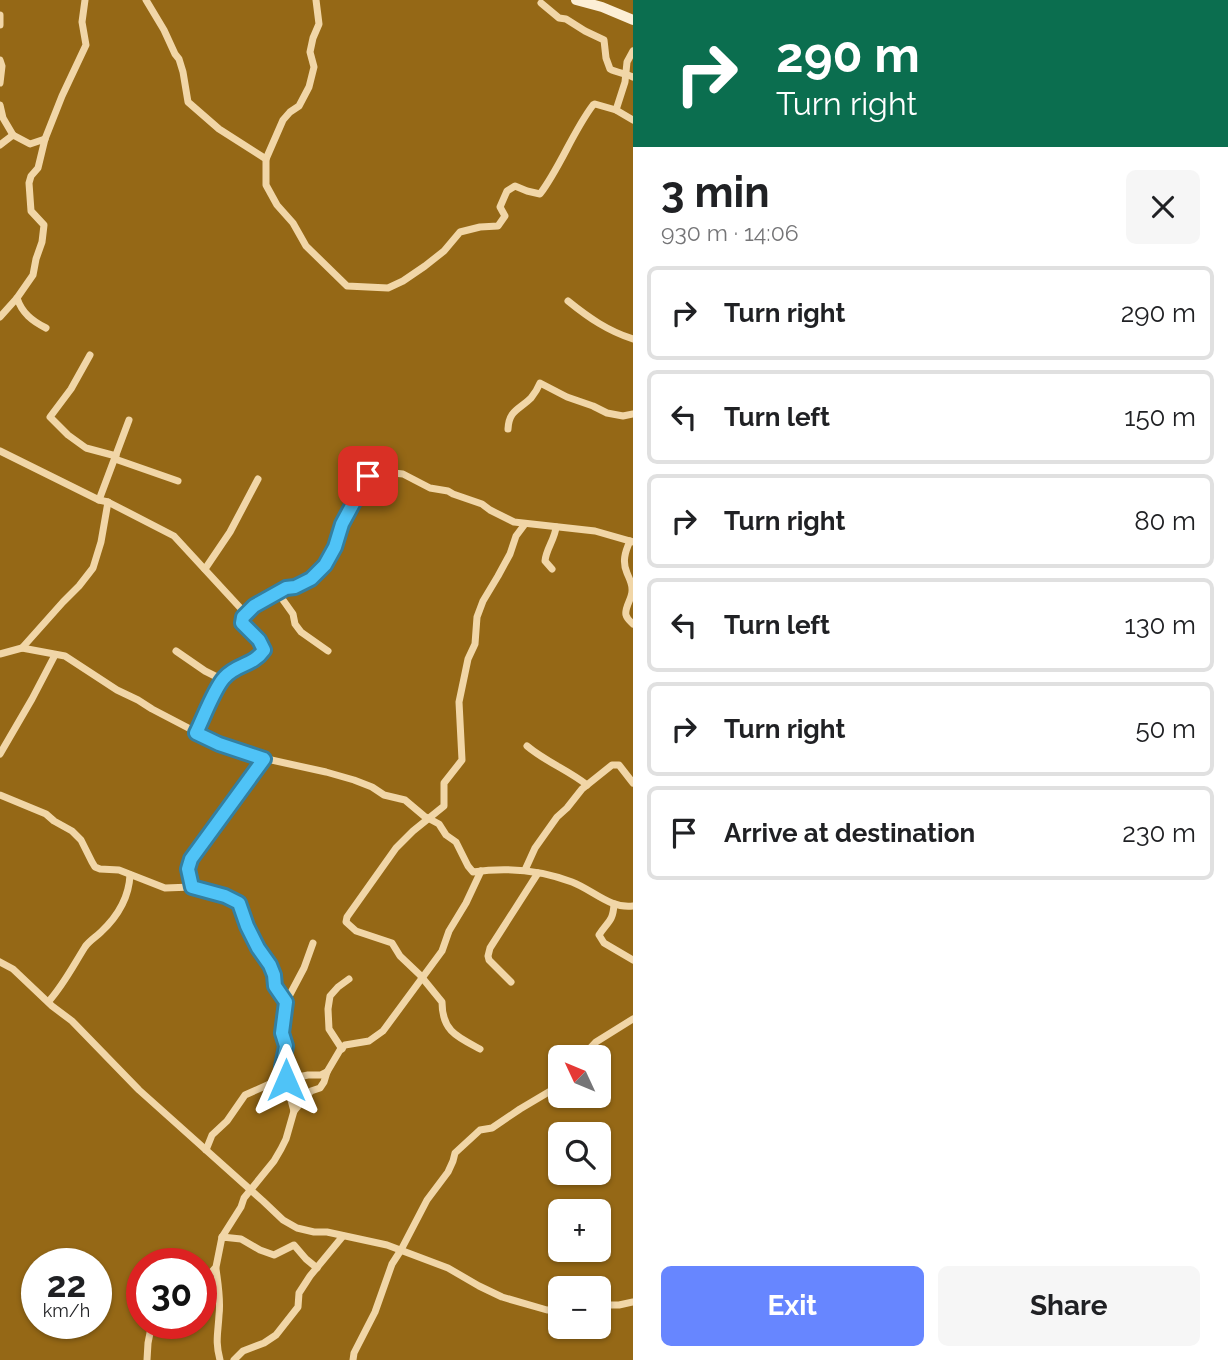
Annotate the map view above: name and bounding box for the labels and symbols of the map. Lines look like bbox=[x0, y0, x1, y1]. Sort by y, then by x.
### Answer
pin bbox=[338, 446, 398, 506]
position arrow bbox=[249, 1043, 323, 1117]
north arrow bbox=[548, 1045, 611, 1108]
speed limit sign: 30 bbox=[126, 1248, 217, 1339]

